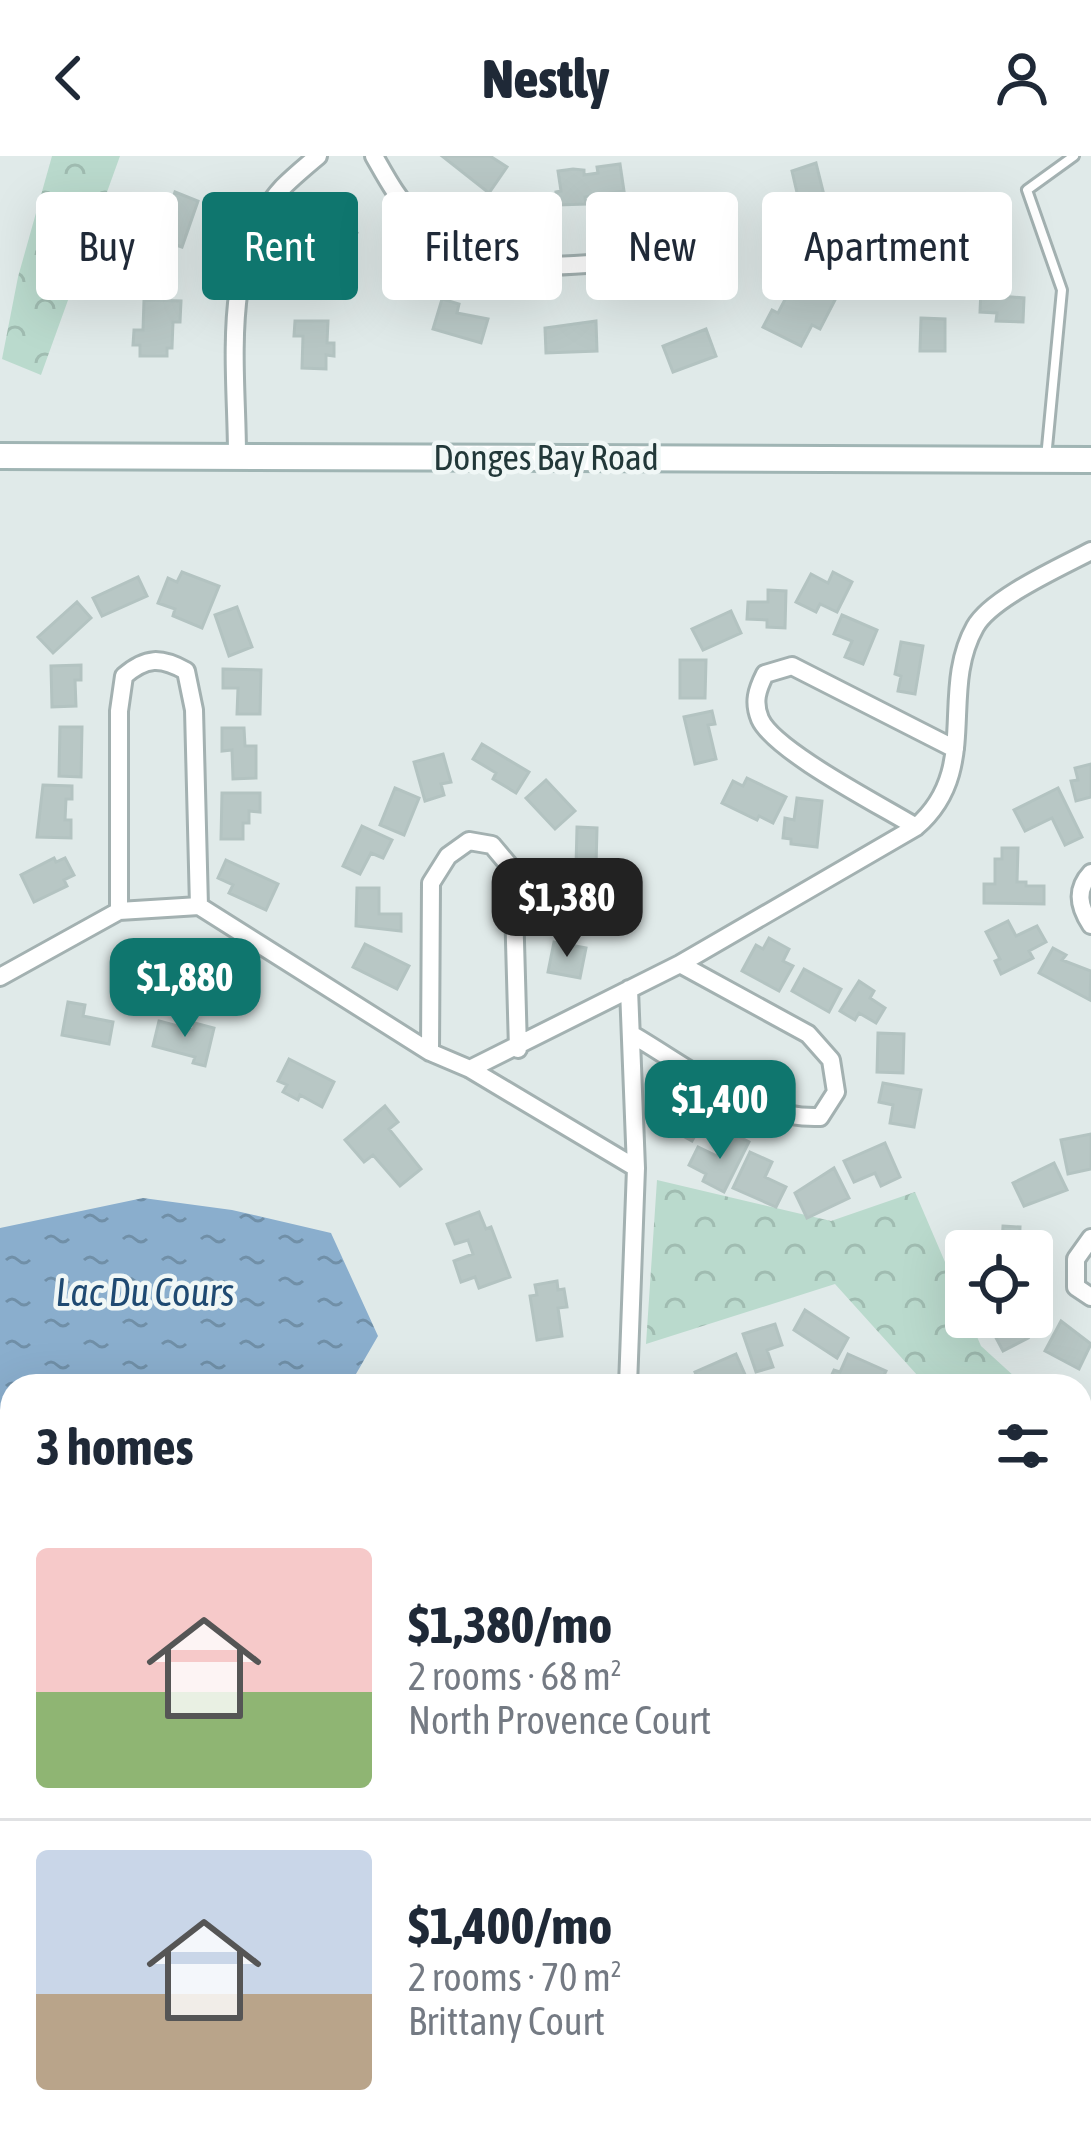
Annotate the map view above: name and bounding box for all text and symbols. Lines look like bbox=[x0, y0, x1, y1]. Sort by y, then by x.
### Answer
icon: back bbox=[36, 45, 102, 111]
icon: person bbox=[989, 45, 1055, 111]
text: Nestly bbox=[482, 48, 609, 109]
chip: Buy bbox=[36, 192, 178, 300]
chip: Rent bbox=[202, 192, 358, 300]
chip: Filters bbox=[382, 192, 562, 300]
chip: New bbox=[586, 192, 738, 300]
chip: Apartment bbox=[762, 192, 1012, 300]
street label: Donges Bay Road bbox=[433, 436, 659, 478]
pin: $1,380 bbox=[469, 858, 665, 960]
text: $1,380 bbox=[519, 875, 615, 919]
pin: $1,880 bbox=[87, 938, 283, 1040]
text: $1,880 bbox=[137, 955, 233, 999]
pin: $1,400 bbox=[622, 1060, 818, 1162]
text: $1,400 bbox=[672, 1077, 768, 1121]
map controls bbox=[945, 1230, 1053, 1338]
button: locate bbox=[945, 1230, 1053, 1338]
water label: Lac Du Cours bbox=[55, 1270, 235, 1314]
icon: filters bbox=[990, 1413, 1056, 1479]
text: 3 homes bbox=[36, 1417, 194, 1476]
text: $1,380/mo bbox=[408, 1595, 612, 1654]
icon: home bbox=[132, 1596, 276, 1740]
text: 2 rooms · 68 m² bbox=[408, 1654, 622, 1698]
text: North Provence Court bbox=[408, 1698, 711, 1742]
text: $1,400/mo bbox=[408, 1896, 612, 1955]
icon: home bbox=[132, 1898, 276, 2042]
text: 2 rooms · 70 m² bbox=[408, 1955, 622, 1999]
text: Brittany Court bbox=[408, 1999, 605, 2043]

